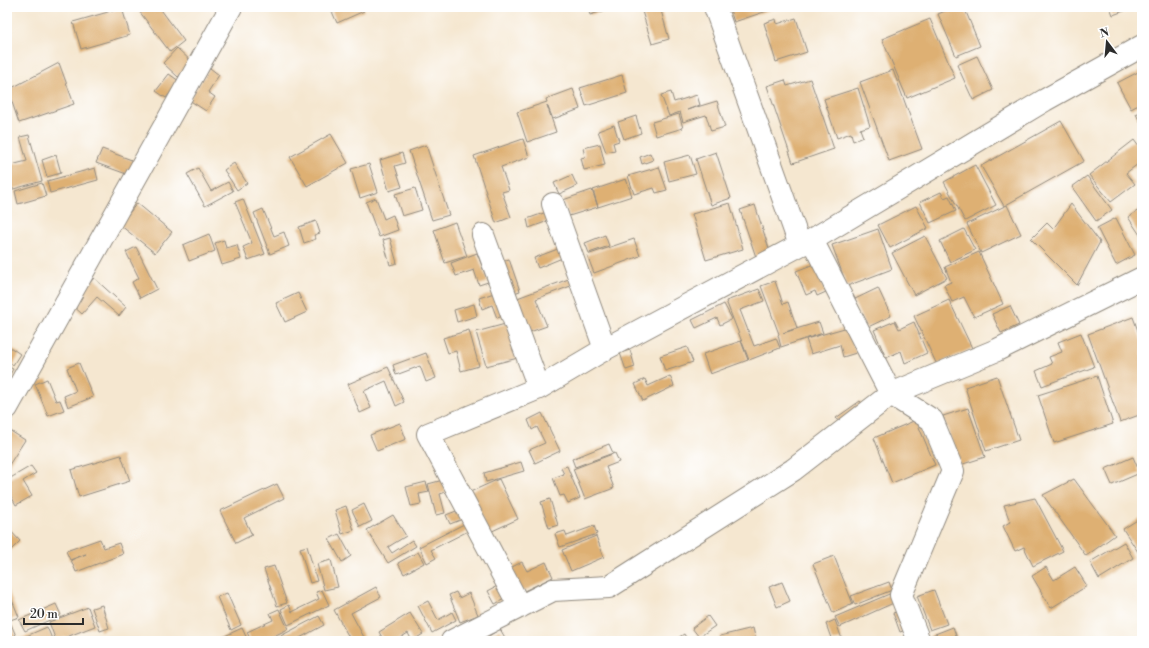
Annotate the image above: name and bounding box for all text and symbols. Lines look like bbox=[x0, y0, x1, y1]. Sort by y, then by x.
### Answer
north arrow bbox=[1087, 22, 1127, 62]
text: N bbox=[1098, 25, 1111, 41]
scale bar bbox=[24, 600, 83, 626]
text: 20 m bbox=[30, 607, 58, 622]

